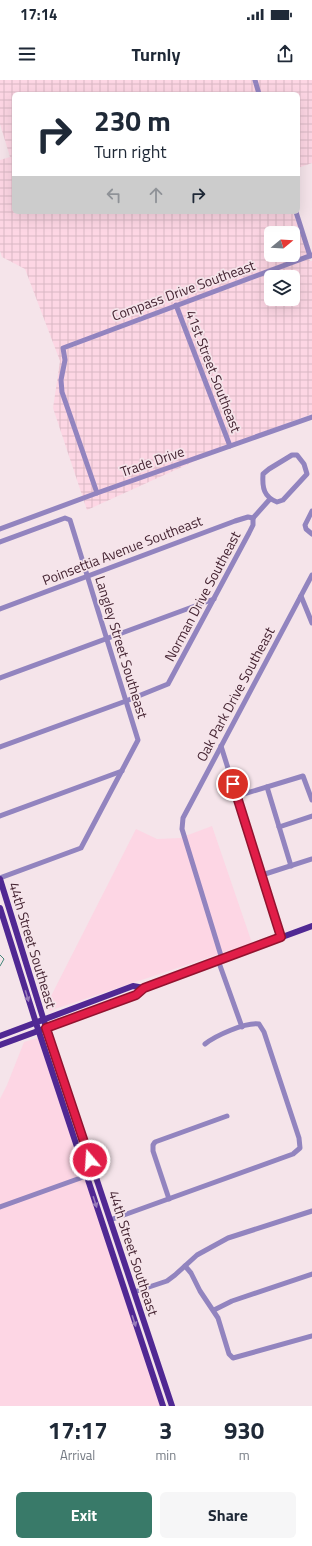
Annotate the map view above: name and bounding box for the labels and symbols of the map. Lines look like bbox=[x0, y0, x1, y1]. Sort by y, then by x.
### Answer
north arrow bbox=[264, 226, 300, 262]
street label: Compass Drive Southeast bbox=[108, 254, 258, 326]
street label: 41st Street Southeast bbox=[181, 307, 247, 435]
street label: Trade Drive bbox=[117, 440, 187, 482]
street label: Poinsettia Avenue Southeast bbox=[39, 510, 205, 590]
street label: Norman Drive Southeast bbox=[159, 527, 245, 665]
street label: Langley Street Southeast bbox=[90, 573, 154, 721]
street label: Oak Park Drive Southeast bbox=[191, 623, 280, 765]
pin bbox=[216, 767, 250, 801]
street label: 44th Street Southeast bbox=[4, 879, 62, 1011]
one-way arrow bbox=[24, 991, 30, 1003]
position arrow bbox=[69, 1139, 111, 1181]
street label: 44th Street Southeast bbox=[104, 1188, 164, 1318]
one-way arrow bbox=[92, 1196, 98, 1208]
one-way arrow bbox=[132, 1315, 138, 1327]

